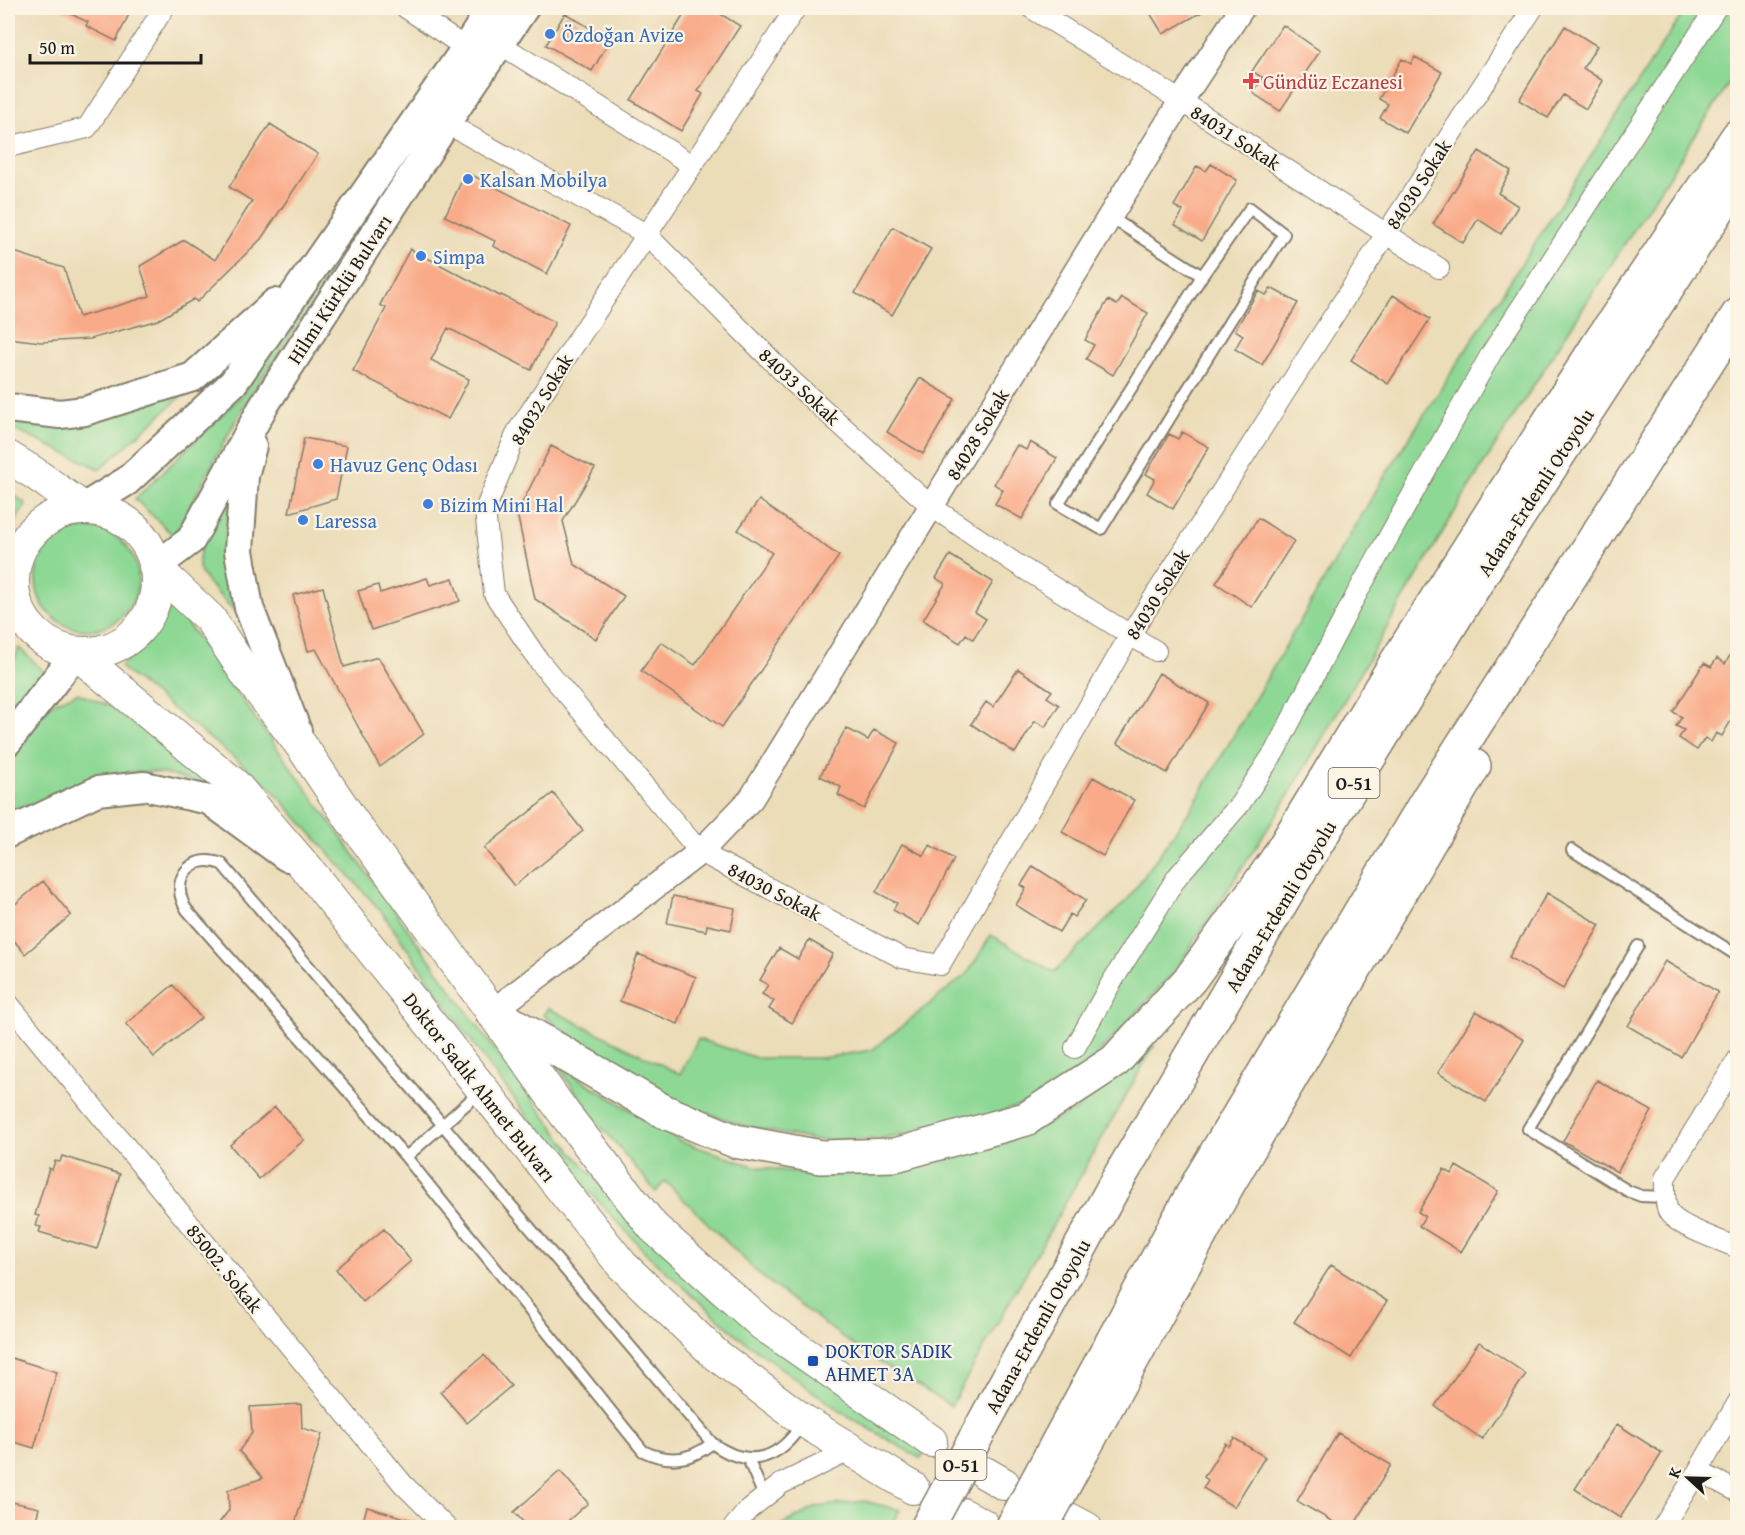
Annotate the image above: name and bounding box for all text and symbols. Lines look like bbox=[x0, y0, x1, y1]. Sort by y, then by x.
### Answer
place label: Özdoğan Avize bbox=[562, 20, 684, 49]
scale bar bbox=[30, 27, 201, 65]
marker: Özdoğan Avize bbox=[543, 27, 557, 41]
text: 50 m bbox=[39, 34, 75, 61]
place label: Gündüz Eczanesi bbox=[1263, 67, 1403, 96]
marker: Gündüz Eczanesi bbox=[1244, 74, 1258, 88]
street label: 84031 Sokak bbox=[1185, 97, 1287, 177]
street label: 84030 Sokak bbox=[1378, 133, 1458, 235]
place label: Kalsan Mobilya bbox=[480, 165, 608, 194]
marker: Kalsan Mobilya bbox=[461, 172, 475, 186]
street label: Hilmi Kürklü Bulvarı bbox=[280, 208, 399, 370]
place label: Simpa bbox=[433, 242, 486, 271]
marker: Simpa bbox=[414, 249, 428, 263]
street label: 84033 Sokak bbox=[753, 341, 848, 432]
street label: 84032 Sokak bbox=[502, 347, 580, 450]
street label: 84028 Sokak bbox=[938, 382, 1016, 485]
street label: Adana-Erdemli Otoyolu bbox=[1470, 402, 1601, 582]
place label: Havuz Genç Odası bbox=[330, 450, 478, 479]
marker: Havuz Genç Odası bbox=[311, 457, 325, 471]
place label: Bizim Mini Hal bbox=[440, 490, 564, 519]
marker: Bizim Mini Hal bbox=[421, 497, 435, 511]
place label: Laressa bbox=[315, 506, 377, 535]
marker: Laressa bbox=[296, 513, 310, 527]
street label: 84030 Sokak bbox=[1118, 542, 1197, 645]
road number: O-51 bbox=[1328, 768, 1380, 798]
street label: Adana-Erdemli Otoyolu bbox=[1217, 815, 1343, 997]
street label: 84030 Sokak bbox=[723, 854, 828, 928]
street label: Doktor Sadık Ahmet Bulvarı bbox=[397, 986, 564, 1188]
street label: 85002. Sokak bbox=[180, 1217, 271, 1319]
street label: Adana-Erdemli Otoyolu bbox=[977, 1233, 1097, 1419]
place label: DOKTOR SADIK AHMET 3A bbox=[825, 1336, 953, 1388]
marker: DOKTOR SADIK AHMET 3A bbox=[806, 1354, 820, 1368]
north arrow bbox=[1658, 1448, 1718, 1508]
road number: O-51 bbox=[936, 1450, 986, 1480]
text: K bbox=[1661, 1462, 1687, 1482]

